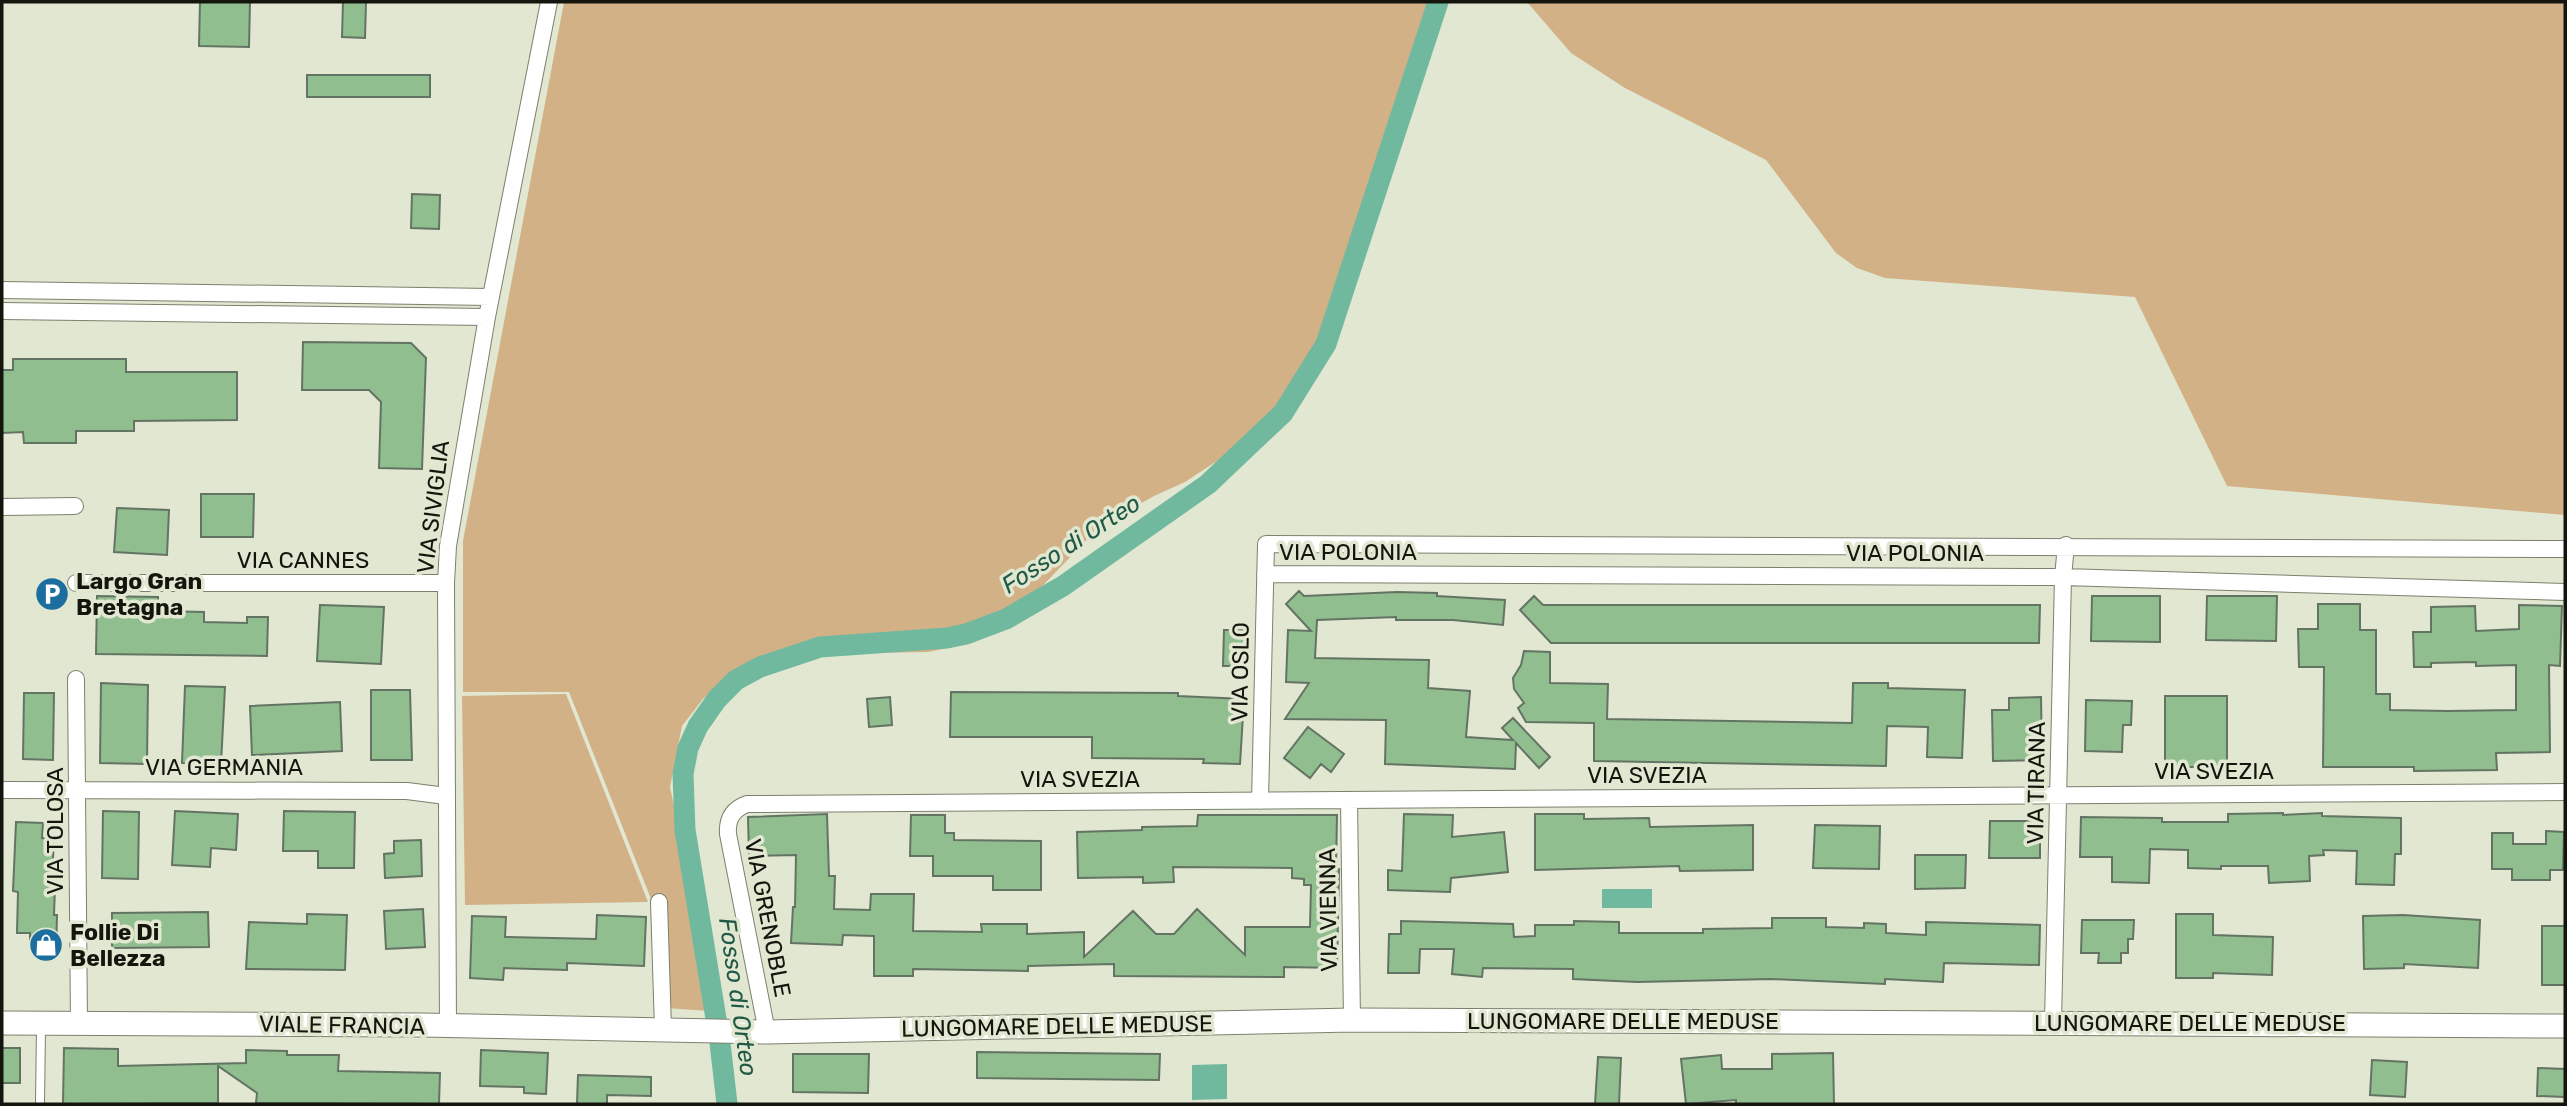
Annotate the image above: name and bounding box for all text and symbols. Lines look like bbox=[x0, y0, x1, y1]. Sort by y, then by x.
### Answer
street label: VIA SIVIGLIA bbox=[411, 439, 455, 575]
water label: Fosso di Orteo bbox=[996, 489, 1146, 599]
street label: VIA POLONIA bbox=[1279, 538, 1417, 566]
street label: VIA POLONIA bbox=[1846, 539, 1984, 567]
street label: VIA CANNES bbox=[237, 546, 369, 574]
place label: Largo Gran Bretagna bbox=[76, 567, 202, 621]
parking icon: Largo Gran Bretagna bbox=[33, 575, 71, 613]
street label: VIA OSLO bbox=[1225, 622, 1255, 722]
street label: VIA TIRANA bbox=[2021, 721, 2051, 845]
street label: VIA GERMANIA bbox=[145, 753, 303, 781]
street label: VIA SVEZIA bbox=[2154, 757, 2274, 785]
street label: VIA SVEZIA bbox=[1587, 761, 1707, 789]
street label: VIA SVEZIA bbox=[1020, 765, 1140, 793]
street label: VIA TOLOSA bbox=[41, 767, 69, 895]
street label: VIA GRENOBLE bbox=[739, 837, 797, 999]
street label: VIA VIENNA bbox=[1313, 848, 1343, 972]
water label: Fosso di Orteo bbox=[713, 916, 763, 1078]
place label: Follie Di Bellezza bbox=[70, 918, 166, 972]
shop icon: Follie Di Bellezza bbox=[27, 926, 65, 964]
street label: LUNGOMARE DELLE MEDUSE bbox=[1467, 1007, 1779, 1035]
street label: LUNGOMARE DELLE MEDUSE bbox=[901, 1009, 1213, 1043]
street label: LUNGOMARE DELLE MEDUSE bbox=[2034, 1009, 2346, 1037]
street label: VIALE FRANCIA bbox=[259, 1010, 425, 1040]

